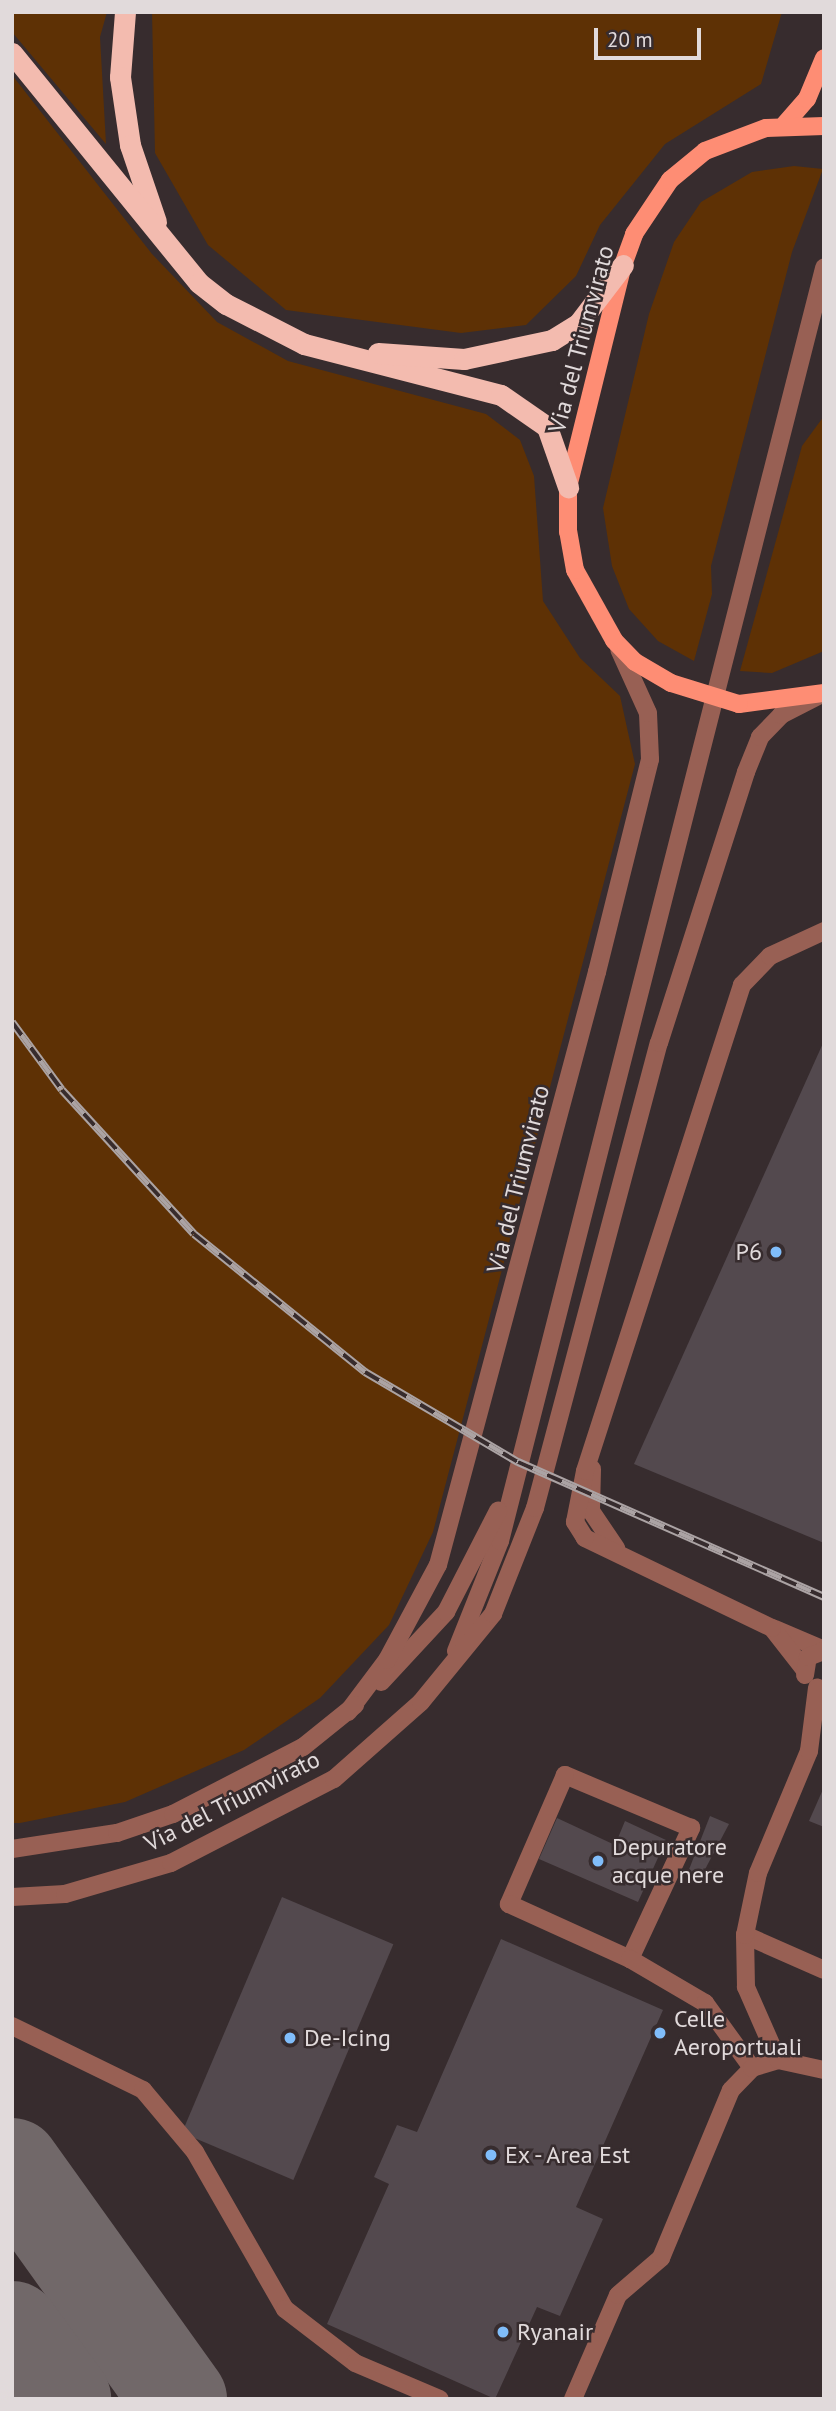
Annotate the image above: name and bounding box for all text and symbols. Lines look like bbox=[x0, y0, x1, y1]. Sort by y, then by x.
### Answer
scale bar bbox=[598, 14, 705, 58]
text: 20 m bbox=[607, 26, 653, 53]
street label: Via del Triumvirato bbox=[542, 242, 620, 436]
street label: Via del Triumvirato bbox=[481, 1082, 555, 1276]
place label: P6 bbox=[736, 1238, 762, 1266]
marker: P6 bbox=[768, 1244, 784, 1260]
street label: Via del Triumvirato bbox=[139, 1744, 325, 1858]
place label: Depuratore acque nere bbox=[612, 1833, 727, 1889]
marker: Depuratore acque nere bbox=[590, 1853, 606, 1869]
place label: Celle Aeroportuali bbox=[674, 2005, 802, 2061]
place label: De-Icing bbox=[304, 2024, 391, 2052]
marker: Celle Aeroportuali bbox=[652, 2025, 668, 2041]
marker: De-Icing bbox=[282, 2030, 298, 2046]
place label: Ex - Area Est bbox=[505, 2141, 635, 2169]
marker: Ex - Area Est bbox=[483, 2147, 499, 2163]
place label: Ryanair bbox=[517, 2318, 593, 2346]
marker: Ryanair bbox=[495, 2324, 511, 2340]

